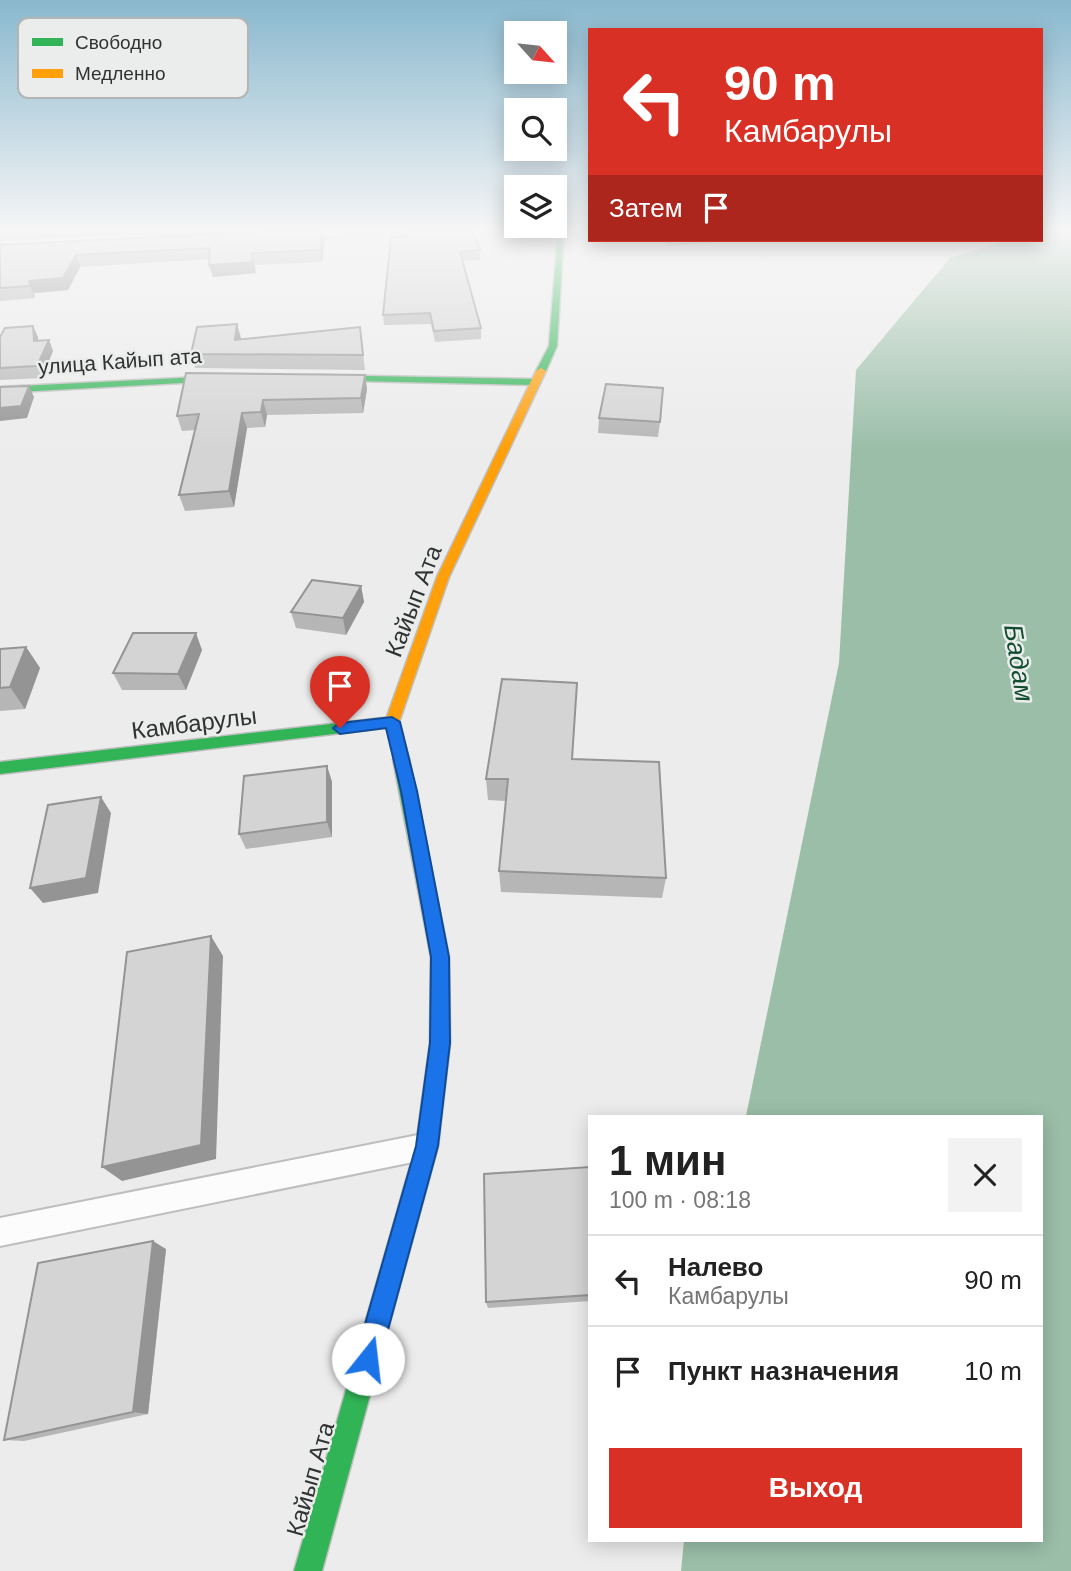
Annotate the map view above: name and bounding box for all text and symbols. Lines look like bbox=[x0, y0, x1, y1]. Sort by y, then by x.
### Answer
legend bbox=[18, 18, 248, 98]
north arrow bbox=[504, 21, 567, 84]
map controls bbox=[504, 21, 567, 238]
text: Свободно bbox=[75, 32, 162, 53]
icon: left bbox=[609, 56, 700, 147]
text: 90 m bbox=[724, 56, 836, 110]
text: Медленно bbox=[75, 63, 165, 84]
button: search bbox=[504, 98, 567, 161]
text: Камбарулы bbox=[724, 113, 892, 149]
button: layers bbox=[504, 175, 567, 238]
icon: arrive bbox=[697, 189, 735, 227]
text: Затем bbox=[609, 193, 683, 223]
street label: улица Кайып ата bbox=[37, 344, 203, 378]
street label: Кайып Ата bbox=[379, 541, 447, 661]
water label: Бадам bbox=[998, 622, 1040, 704]
pin bbox=[310, 656, 370, 728]
icon: arrive bbox=[321, 667, 359, 705]
street label: Камбарулы bbox=[130, 702, 258, 744]
text: 1 мин bbox=[609, 1137, 726, 1184]
button: close bbox=[948, 1138, 1022, 1212]
text: 100 m · 08:18 bbox=[609, 1187, 751, 1213]
text: Налево bbox=[668, 1252, 763, 1282]
icon: left bbox=[609, 1262, 647, 1300]
text: 90 m bbox=[964, 1265, 1022, 1295]
text: Камбарулы bbox=[668, 1283, 789, 1309]
position arrow bbox=[331, 1322, 405, 1396]
icon: arrive bbox=[609, 1353, 647, 1391]
text: Пункт назначения bbox=[668, 1356, 899, 1386]
text: 10 m bbox=[964, 1356, 1022, 1386]
street label: Кайып Ата bbox=[281, 1418, 339, 1539]
button: Выход bbox=[609, 1448, 1022, 1528]

